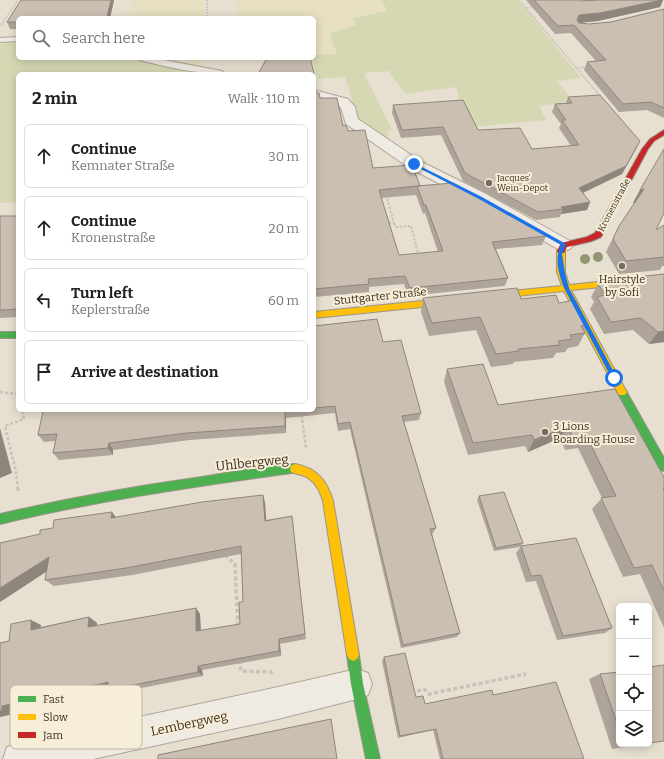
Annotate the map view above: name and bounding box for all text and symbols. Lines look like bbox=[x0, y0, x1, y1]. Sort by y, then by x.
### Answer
search box bbox=[16, 16, 316, 60]
icon: search bbox=[30, 27, 52, 49]
text: Search here bbox=[62, 29, 145, 47]
text: 2 min bbox=[32, 88, 77, 109]
text: Walk · 110 m bbox=[228, 91, 300, 106]
text: Continue bbox=[71, 140, 137, 158]
icon: ahead bbox=[33, 145, 55, 167]
text: 30 m bbox=[268, 149, 299, 164]
route end bbox=[405, 155, 423, 173]
text: Kemnater Straße bbox=[71, 158, 175, 173]
place label: Jacques’ Wein-Depot bbox=[496, 173, 549, 193]
street label: Kronenstraße bbox=[596, 177, 632, 233]
marker: Jacques’ Wein-Depot bbox=[484, 178, 494, 188]
text: Continue bbox=[71, 212, 137, 230]
icon: ahead bbox=[33, 217, 55, 239]
text: 20 m bbox=[269, 221, 299, 236]
text: Kronenstraße bbox=[71, 230, 155, 245]
marker: Hairstyle by Sofi bbox=[617, 261, 627, 271]
place label: Hairstyle by Sofi bbox=[599, 273, 645, 299]
text: Turn left bbox=[71, 284, 133, 302]
street label: Stuttgarter Straße bbox=[333, 285, 427, 308]
icon: left bbox=[33, 289, 55, 311]
text: 60 m bbox=[268, 293, 299, 308]
text: Keplerstraße bbox=[71, 302, 150, 317]
icon: arrive bbox=[33, 361, 55, 383]
text: Arrive at destination bbox=[71, 363, 218, 381]
route start bbox=[605, 369, 623, 387]
place label: 3 Lions Boarding House bbox=[553, 420, 635, 446]
marker: 3 Lions Boarding House bbox=[540, 427, 550, 437]
street label: Uhlbergweg bbox=[215, 451, 289, 474]
map controls bbox=[616, 603, 652, 747]
button: + bbox=[616, 603, 652, 639]
button: − bbox=[616, 639, 652, 675]
button: locate bbox=[616, 675, 652, 711]
legend bbox=[10, 685, 142, 749]
text: Fast bbox=[43, 693, 64, 706]
street label: Lembergweg bbox=[149, 708, 229, 739]
text: Slow bbox=[43, 711, 68, 724]
button: layers bbox=[616, 711, 652, 747]
text: Jam bbox=[42, 729, 63, 742]

